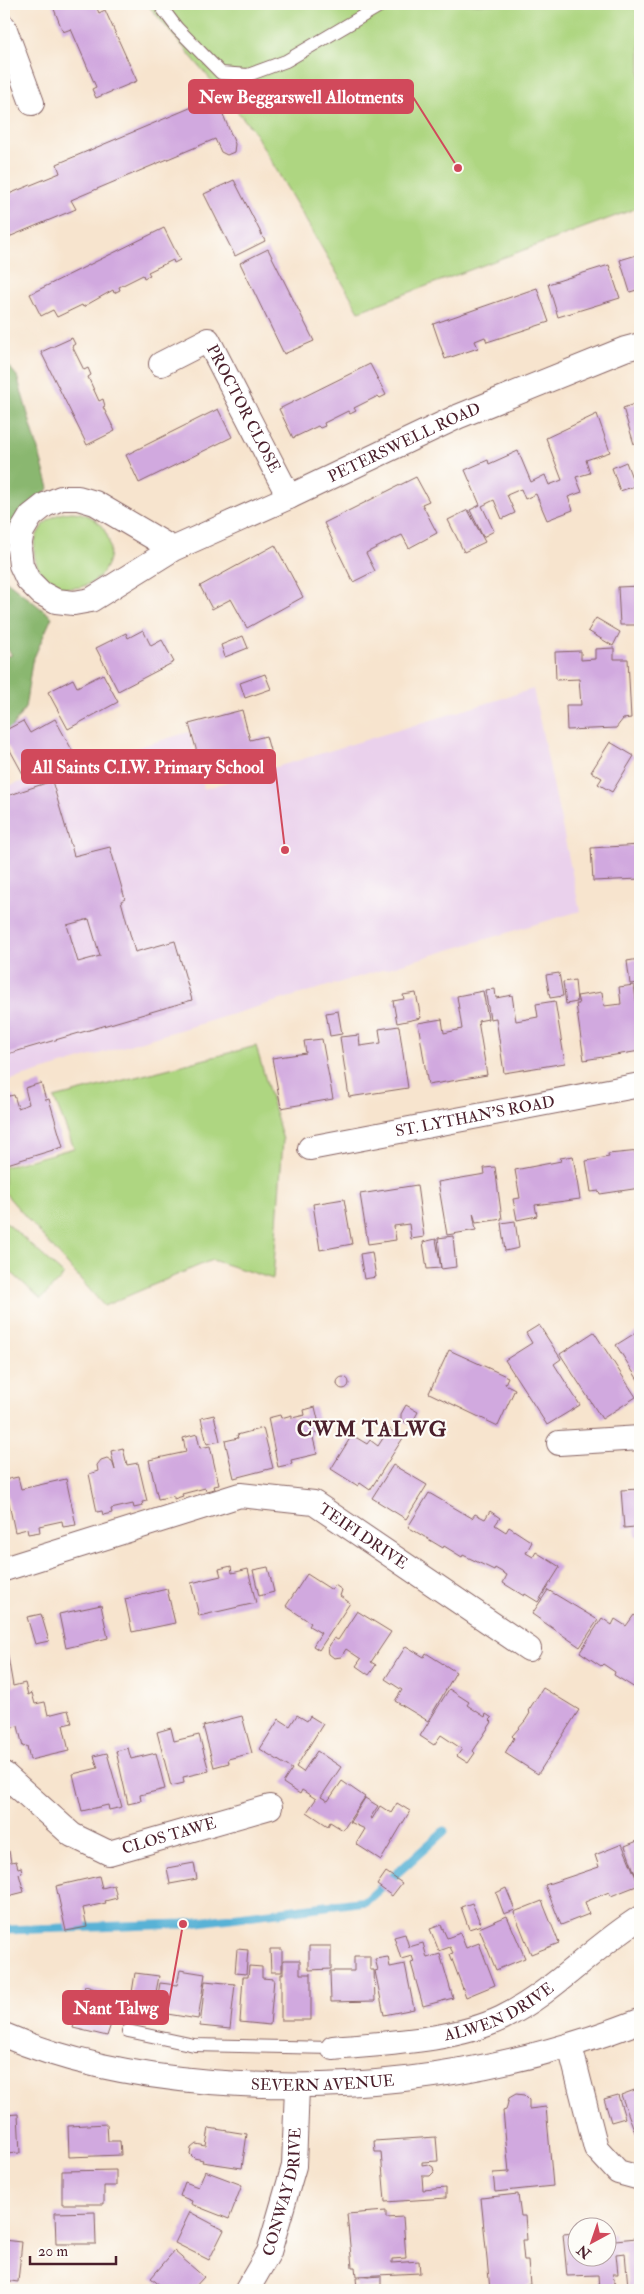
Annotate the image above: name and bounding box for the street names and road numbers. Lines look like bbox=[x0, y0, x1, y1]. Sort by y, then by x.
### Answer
street label: PROCTOR CLOSE bbox=[202, 341, 285, 476]
street label: PETERSWELL ROAD bbox=[325, 398, 484, 487]
street label: ST. LYTHAN'S ROAD bbox=[394, 1091, 556, 1141]
street label: TEIFI DRIVE bbox=[315, 1499, 411, 1574]
street label: CLOS TAWE bbox=[120, 1813, 218, 1859]
street label: ALWEN DRIVE bbox=[442, 1978, 558, 2046]
street label: SEVERN AVENUE bbox=[251, 2070, 395, 2095]
street label: CONWAY DRIVE bbox=[258, 2127, 305, 2258]

